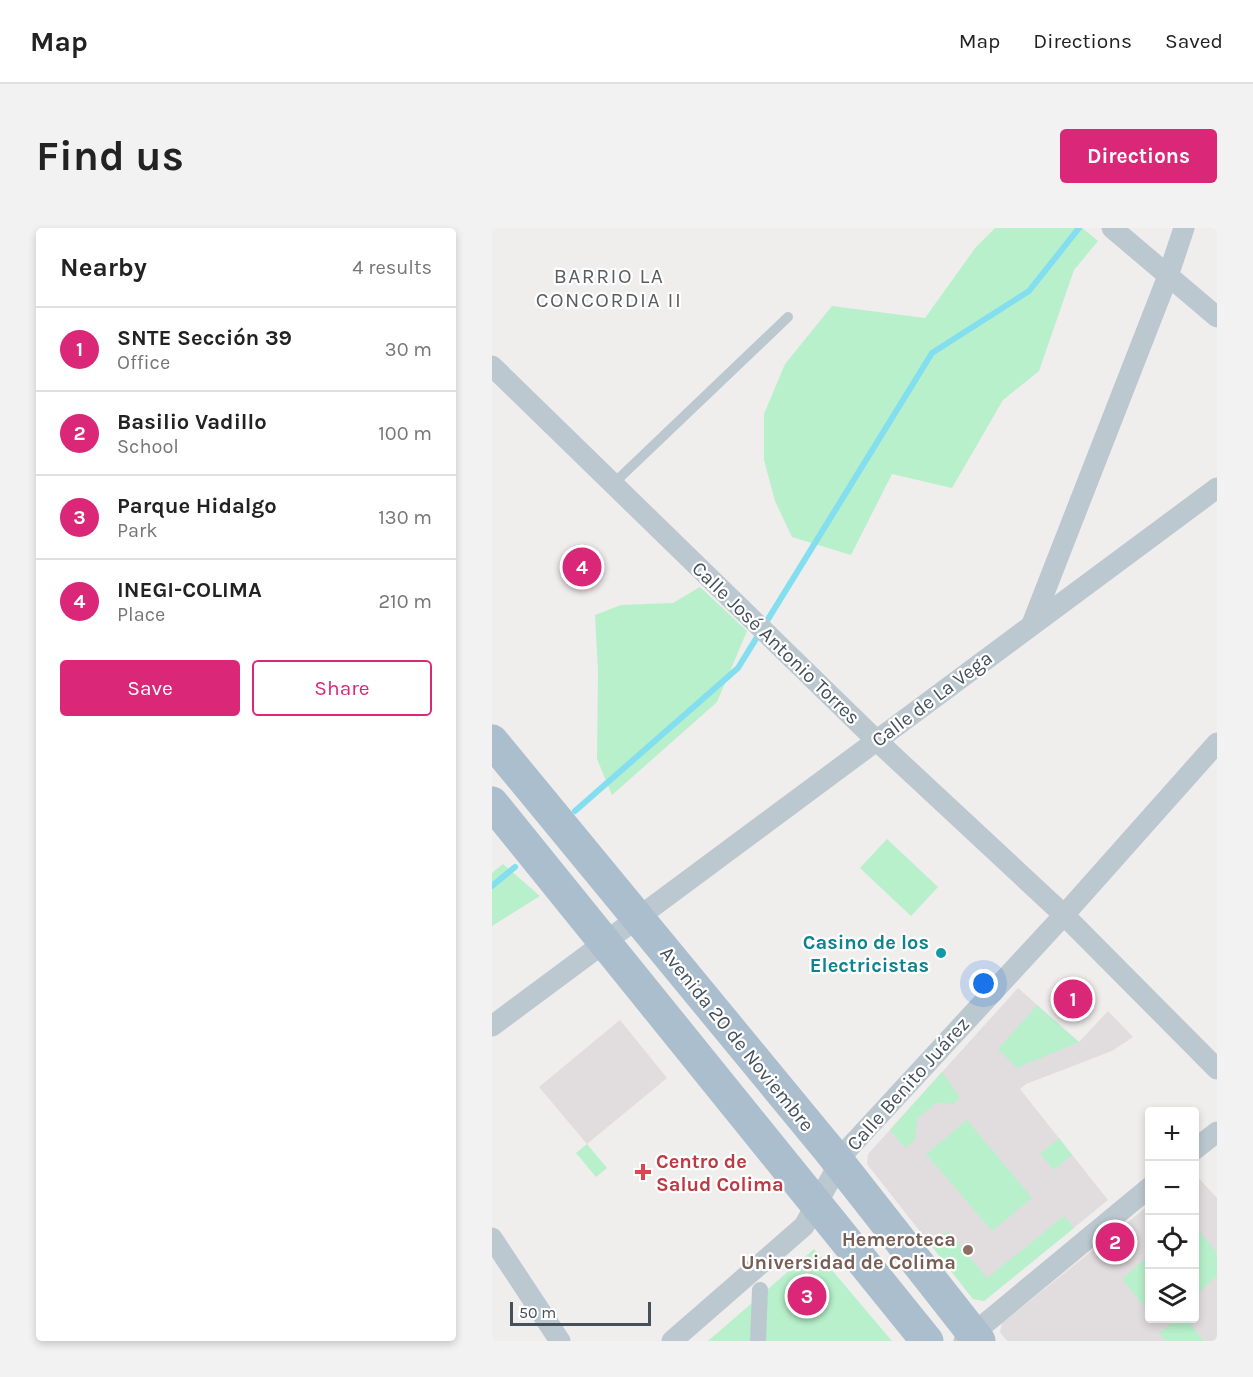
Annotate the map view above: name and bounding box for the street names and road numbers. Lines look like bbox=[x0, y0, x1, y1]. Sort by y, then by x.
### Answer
street label: Calle José Antonio Torres bbox=[687, 557, 865, 729]
street label: Calle de La Vega bbox=[867, 646, 997, 752]
street label: Avenida 20 de Noviembre bbox=[655, 942, 819, 1136]
street label: Calle Benito Juárez bbox=[842, 1013, 974, 1155]

